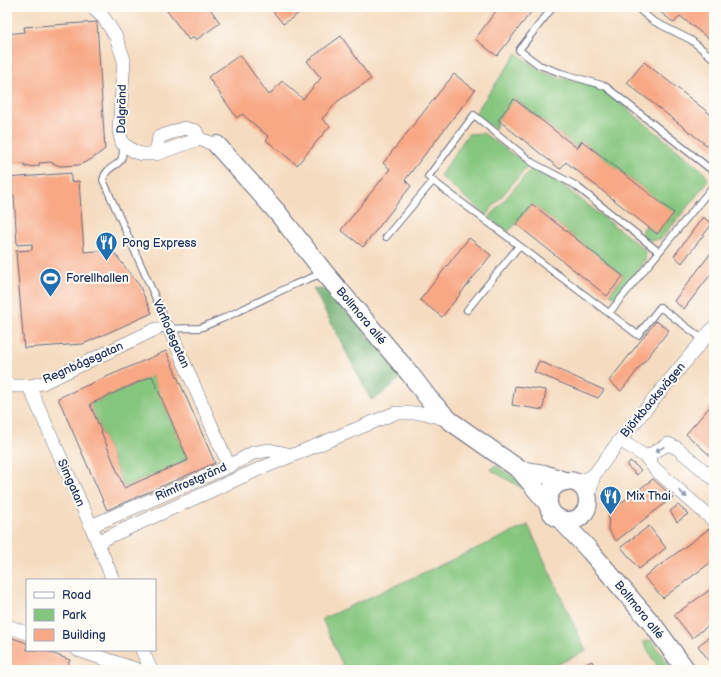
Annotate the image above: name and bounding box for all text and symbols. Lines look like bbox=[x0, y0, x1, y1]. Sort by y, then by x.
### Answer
street label: Dalgränd bbox=[114, 84, 130, 134]
restaurant icon: Pong Express bbox=[94, 230, 120, 263]
place label: Pong Express bbox=[122, 236, 196, 251]
sports icon: Forellhallen bbox=[37, 265, 63, 298]
place label: Forellhallen bbox=[66, 271, 129, 286]
street label: Bollmora allé bbox=[333, 284, 389, 348]
street label: Vårflodsgatan bbox=[149, 297, 193, 371]
street label: Regnbågsgatan bbox=[40, 338, 126, 387]
street label: Björkbacksvägen bbox=[617, 359, 689, 440]
one-way arrow bbox=[654, 445, 666, 452]
street label: Simgatan bbox=[54, 457, 88, 509]
street label: Rimfrostgränd bbox=[153, 460, 229, 504]
restaurant icon: Mix Thai bbox=[598, 483, 624, 516]
place label: Mix Thai bbox=[626, 489, 671, 504]
one-way arrow bbox=[679, 489, 688, 498]
street label: Bollmora allé bbox=[611, 578, 667, 642]
legend bbox=[26, 579, 156, 651]
text: Road bbox=[62, 588, 91, 603]
text: Park bbox=[62, 608, 86, 623]
text: Building bbox=[62, 628, 106, 643]

